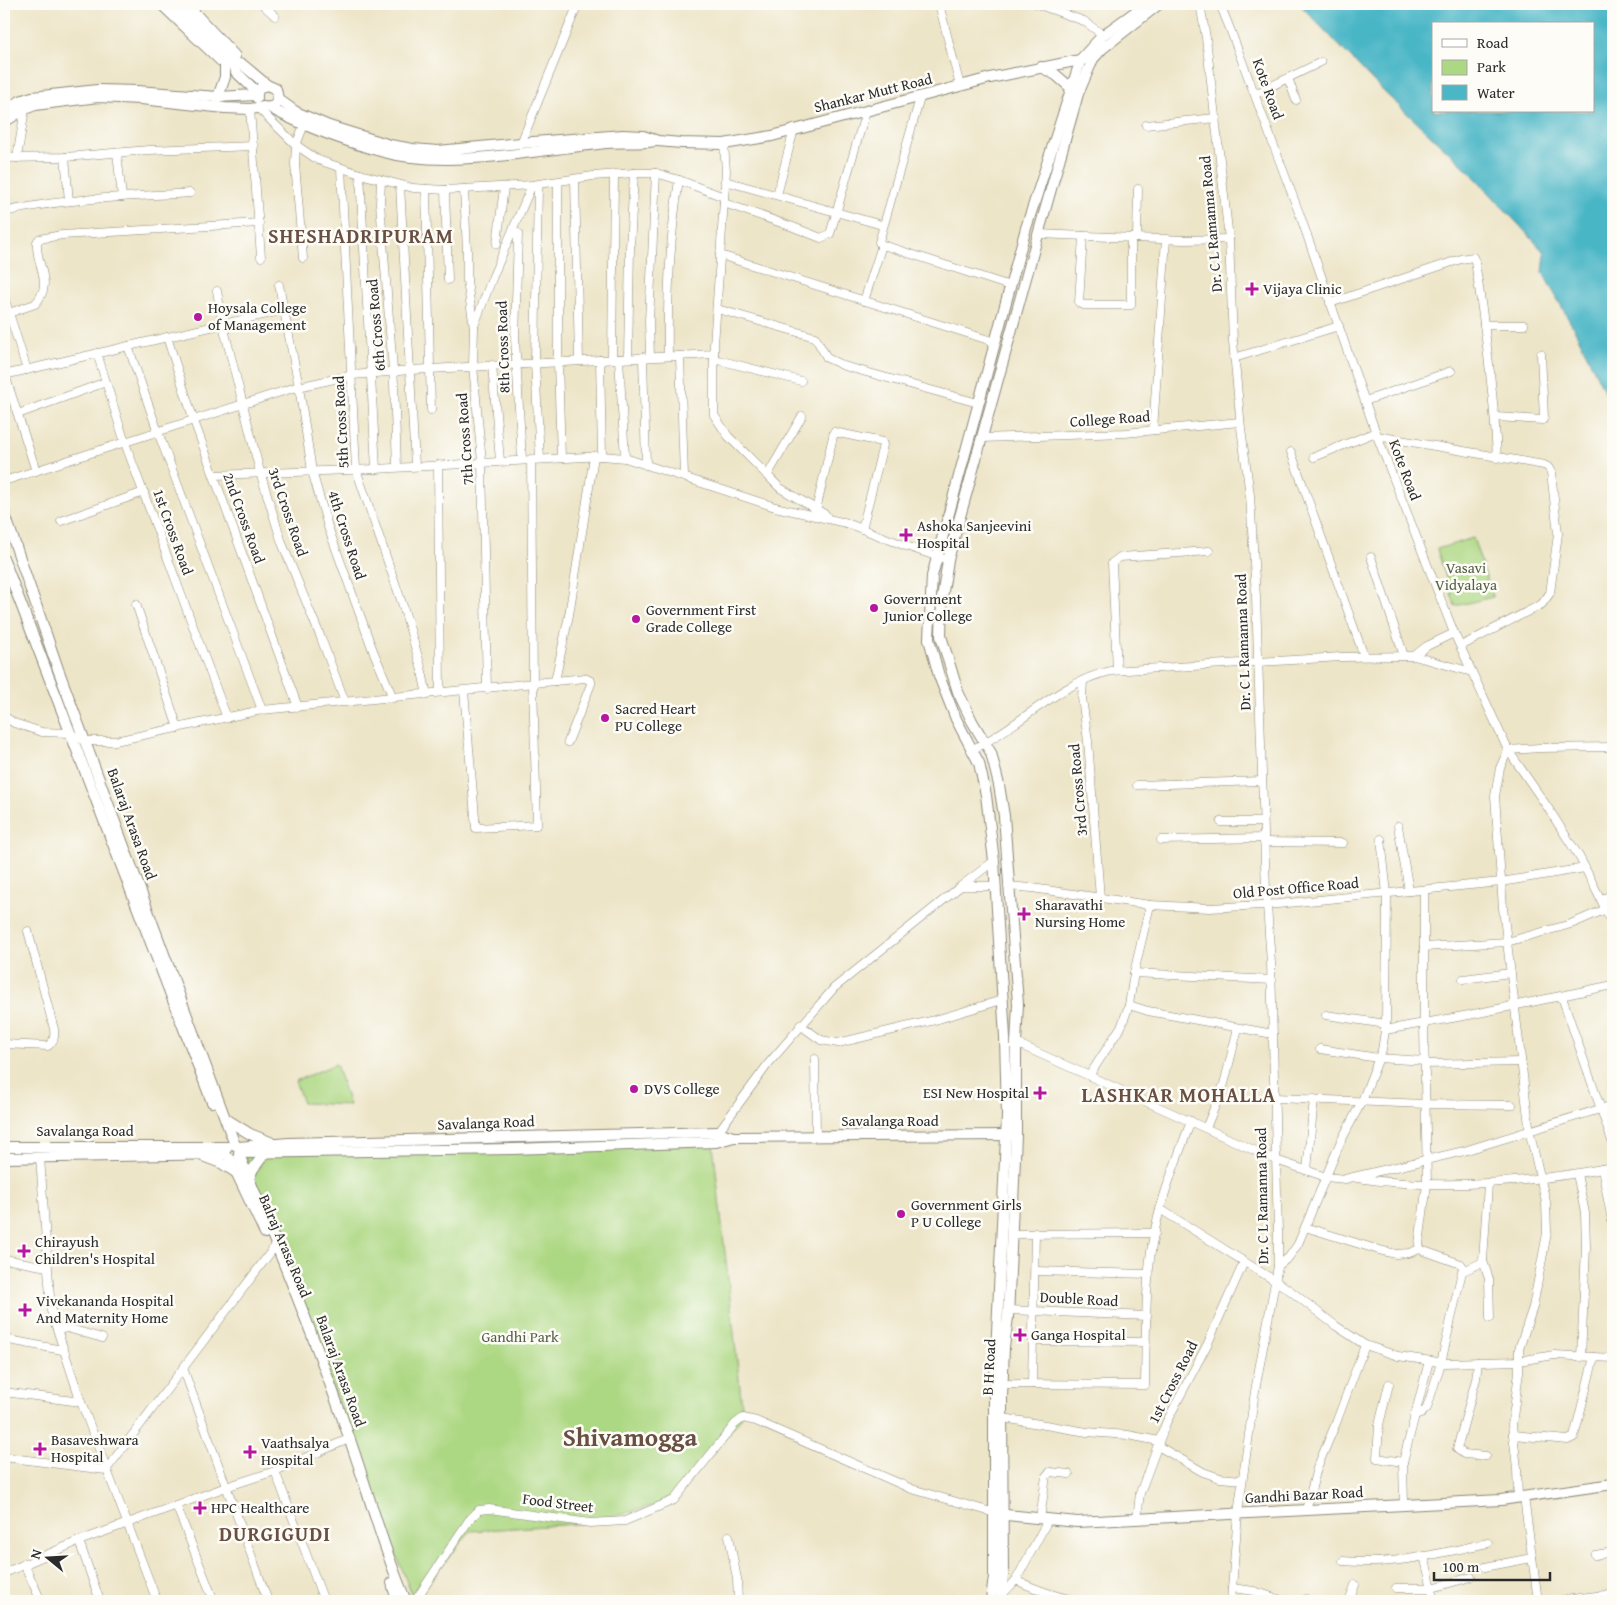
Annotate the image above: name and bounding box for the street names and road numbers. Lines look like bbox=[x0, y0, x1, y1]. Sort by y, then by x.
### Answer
street label: Kote Road bbox=[1248, 55, 1289, 122]
street label: Shankar Mutt Road bbox=[812, 68, 934, 117]
street label: Dr. C L Ramanna Road bbox=[1194, 155, 1227, 293]
street label: 6th Cross Road bbox=[361, 278, 390, 372]
street label: 8th Cross Road bbox=[490, 300, 515, 394]
street label: 5th Cross Road bbox=[328, 375, 353, 469]
street label: 7th Cross Road bbox=[451, 392, 478, 486]
street label: College Road bbox=[1069, 405, 1151, 432]
street label: Kote Road bbox=[1384, 436, 1427, 503]
street label: 3rd Cross Road bbox=[263, 464, 314, 559]
street label: 2nd Cross Road bbox=[218, 469, 271, 566]
street label: 1st Cross Road bbox=[148, 486, 199, 578]
street label: 4th Cross Road bbox=[323, 488, 372, 582]
street label: Dr. C L Ramanna Road bbox=[1230, 573, 1255, 711]
street label: 3rd Cross Road bbox=[1063, 743, 1092, 837]
street label: Balaraj Arasa Road bbox=[103, 765, 162, 883]
street label: Old Post Office Road bbox=[1232, 872, 1360, 903]
street label: Savalanga Road bbox=[437, 1110, 535, 1135]
street label: Savalanga Road bbox=[841, 1110, 939, 1131]
street label: Savalanga Road bbox=[36, 1120, 134, 1141]
street label: Dr. C L Ramanna Road bbox=[1250, 1127, 1273, 1265]
street label: Balraj Arasa Road bbox=[254, 1191, 317, 1301]
street label: Double Road bbox=[1039, 1286, 1119, 1311]
street label: Balaraj Arasa Road bbox=[312, 1312, 371, 1430]
street label: 1st Cross Road bbox=[1143, 1337, 1202, 1427]
street label: B H Road bbox=[977, 1338, 1000, 1396]
street label: Gandhi Bazar Road bbox=[1244, 1481, 1364, 1508]
street label: Food Street bbox=[521, 1488, 595, 1517]

